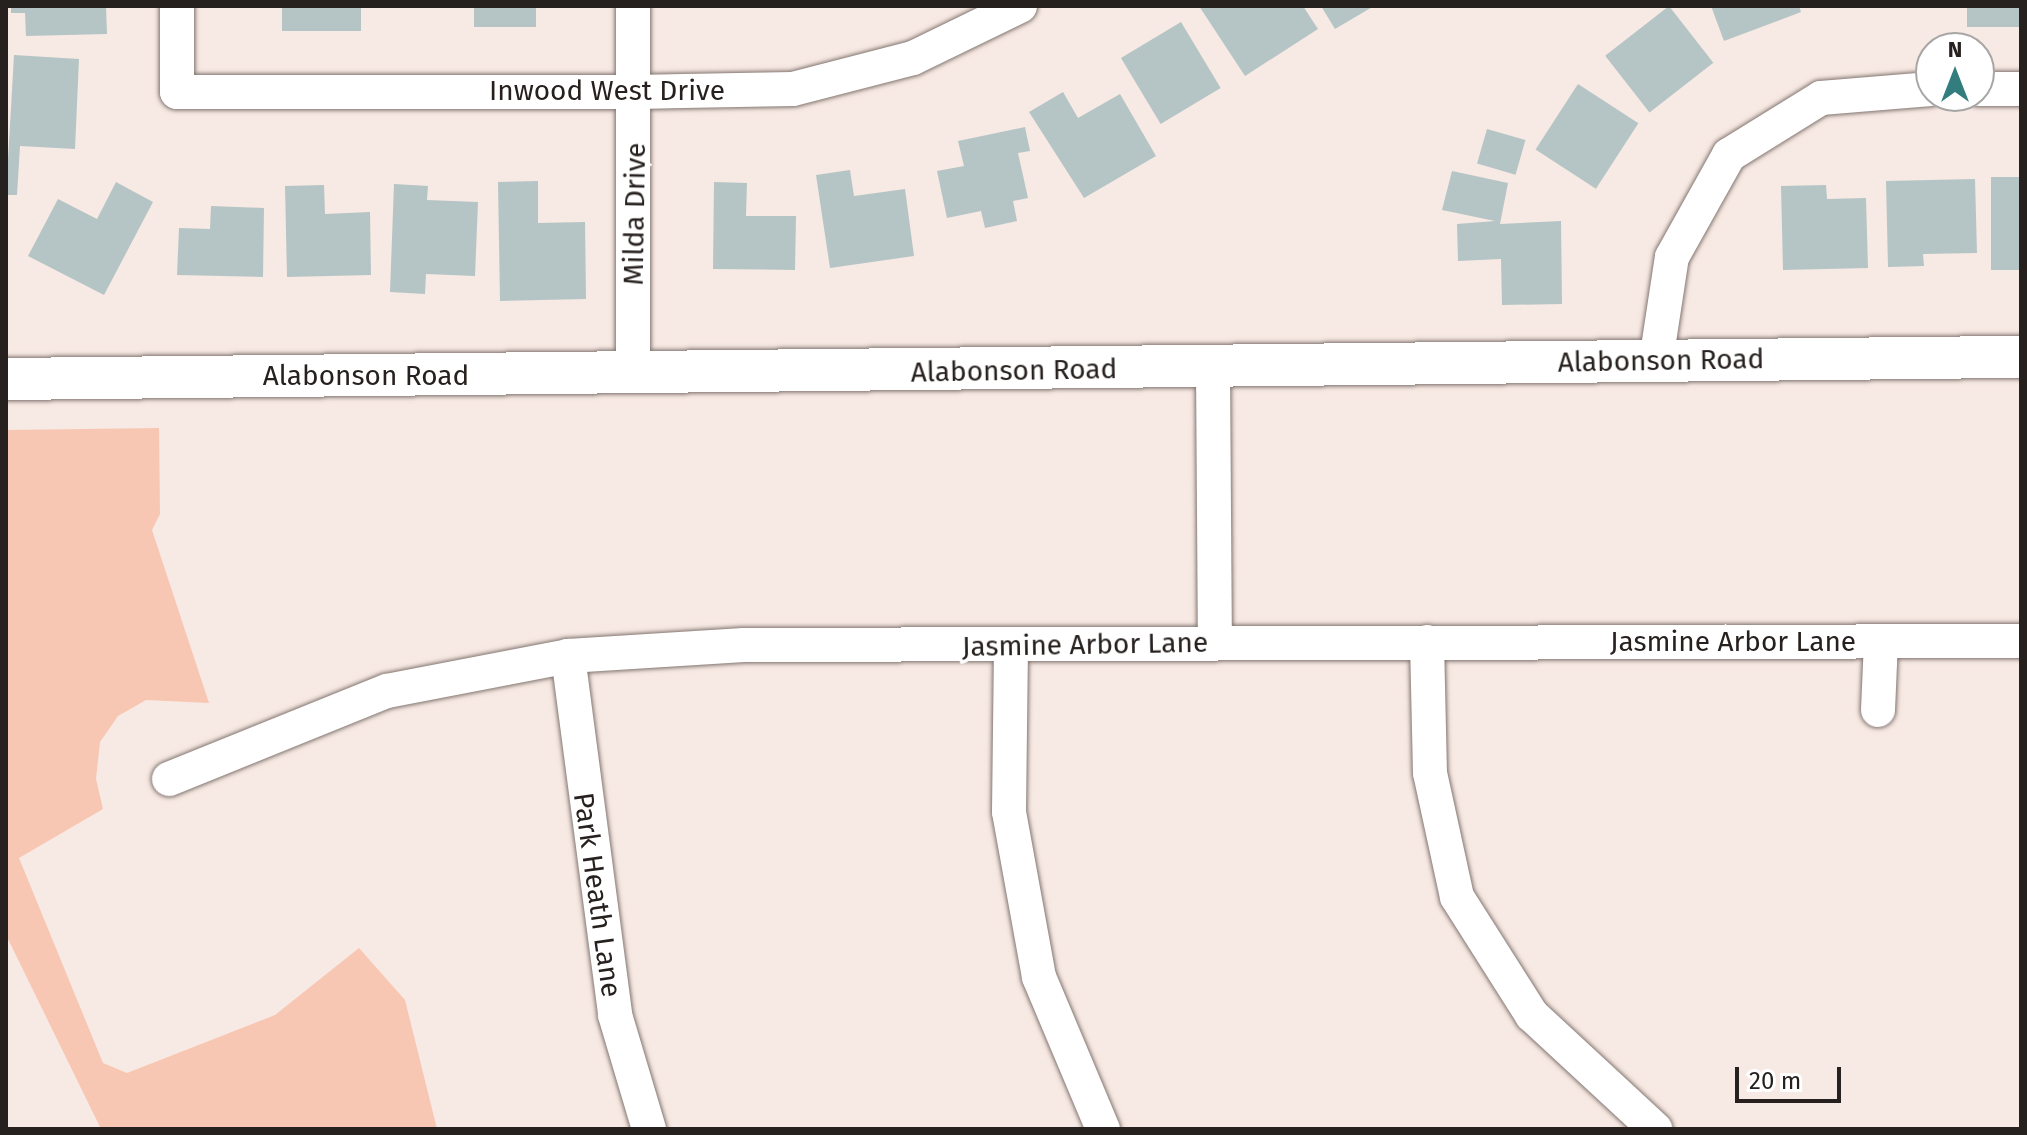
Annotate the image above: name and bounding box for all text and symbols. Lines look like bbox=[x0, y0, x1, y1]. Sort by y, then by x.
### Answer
north arrow bbox=[1915, 32, 1995, 112]
text: N bbox=[1948, 36, 1962, 63]
street label: Inwood West Drive bbox=[489, 74, 725, 108]
street label: Milda Drive bbox=[617, 142, 653, 286]
street label: Alabonson Road bbox=[1557, 342, 1765, 380]
street label: Alabonson Road bbox=[910, 352, 1118, 390]
street label: Alabonson Road bbox=[263, 359, 469, 393]
street label: Jasmine Arbor Lane bbox=[1610, 625, 1856, 659]
street label: Jasmine Arbor Lane bbox=[962, 626, 1208, 664]
street label: Park Heath Lane bbox=[566, 791, 628, 999]
scale bar bbox=[1739, 1051, 1845, 1101]
text: 20 m bbox=[1749, 1067, 1801, 1095]

